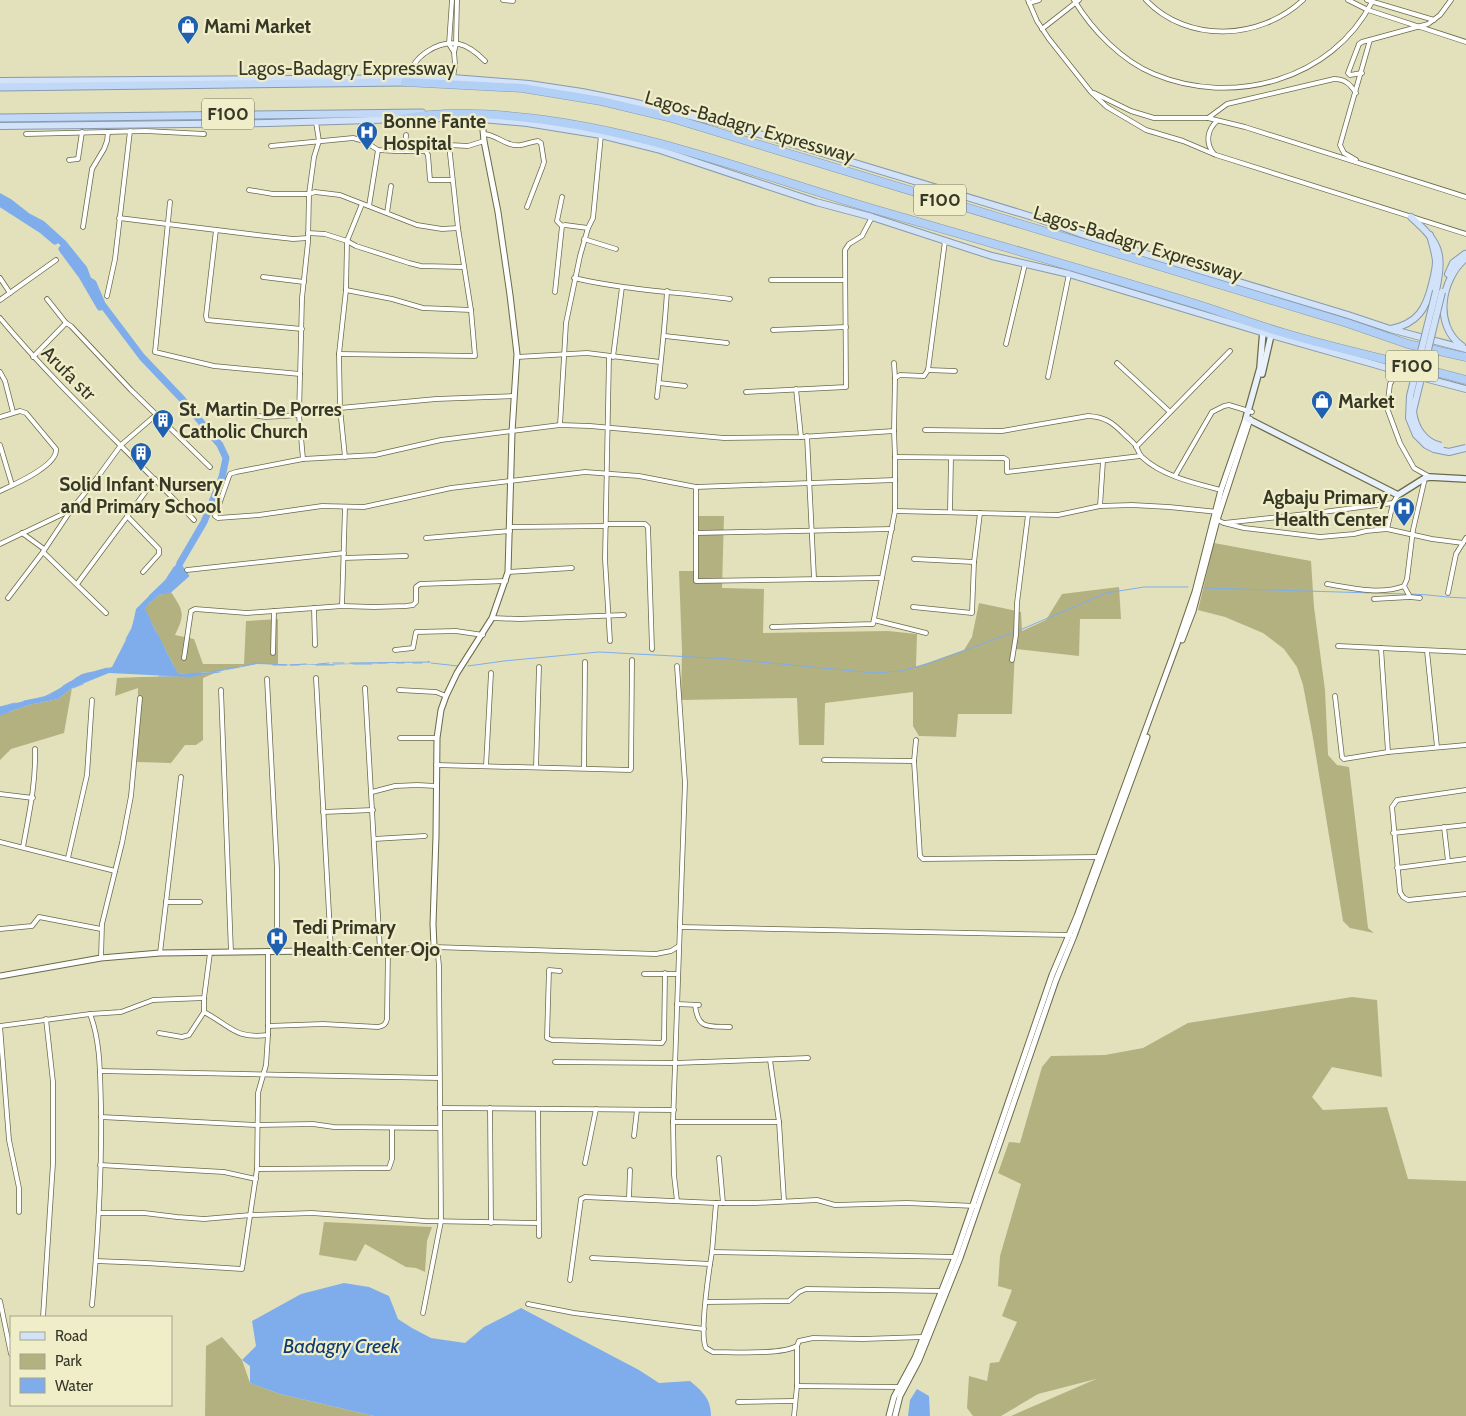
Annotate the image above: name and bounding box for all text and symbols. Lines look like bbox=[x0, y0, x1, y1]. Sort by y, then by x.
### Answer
shop icon: Mami Market bbox=[176, 14, 200, 45]
place label: Mami Market bbox=[204, 15, 312, 38]
street label: Lagos-Badagry Expressway bbox=[238, 57, 456, 80]
street label: Lagos-Badagry Expressway bbox=[642, 85, 858, 168]
road number: F100 bbox=[202, 98, 254, 130]
place label: Bonne Fante Hospital bbox=[383, 110, 486, 155]
hospital icon: Bonne Fante Hospital bbox=[355, 120, 379, 151]
road number: F100 bbox=[914, 184, 966, 216]
street label: Lagos-Badagry Expressway bbox=[1031, 201, 1246, 286]
street label: Arufa str bbox=[37, 341, 101, 405]
road number: F100 bbox=[1386, 351, 1438, 382]
shop icon: Market bbox=[1310, 389, 1334, 420]
place label: Market bbox=[1338, 390, 1395, 413]
place label: St. Martin De Porres Catholic Church bbox=[179, 398, 342, 443]
building icon: St. Martin De Porres Catholic Church bbox=[151, 408, 175, 439]
building icon: Solid Infant Nursery and Primary School bbox=[129, 441, 153, 472]
place label: Solid Infant Nursery and Primary School bbox=[59, 473, 223, 518]
place label: Agbaju Primary Health Center bbox=[1263, 486, 1389, 531]
hospital icon: Agbaju Primary Health Center bbox=[1392, 496, 1416, 527]
place label: Tedi Primary Health Center Ojo bbox=[293, 916, 440, 961]
hospital icon: Tedi Primary Health Center Ojo bbox=[265, 926, 289, 957]
legend bbox=[10, 1316, 172, 1406]
text: Road bbox=[55, 1327, 88, 1345]
water label: Badagry Creek bbox=[283, 1334, 400, 1358]
text: Park bbox=[55, 1352, 82, 1370]
text: Water bbox=[55, 1377, 93, 1395]

